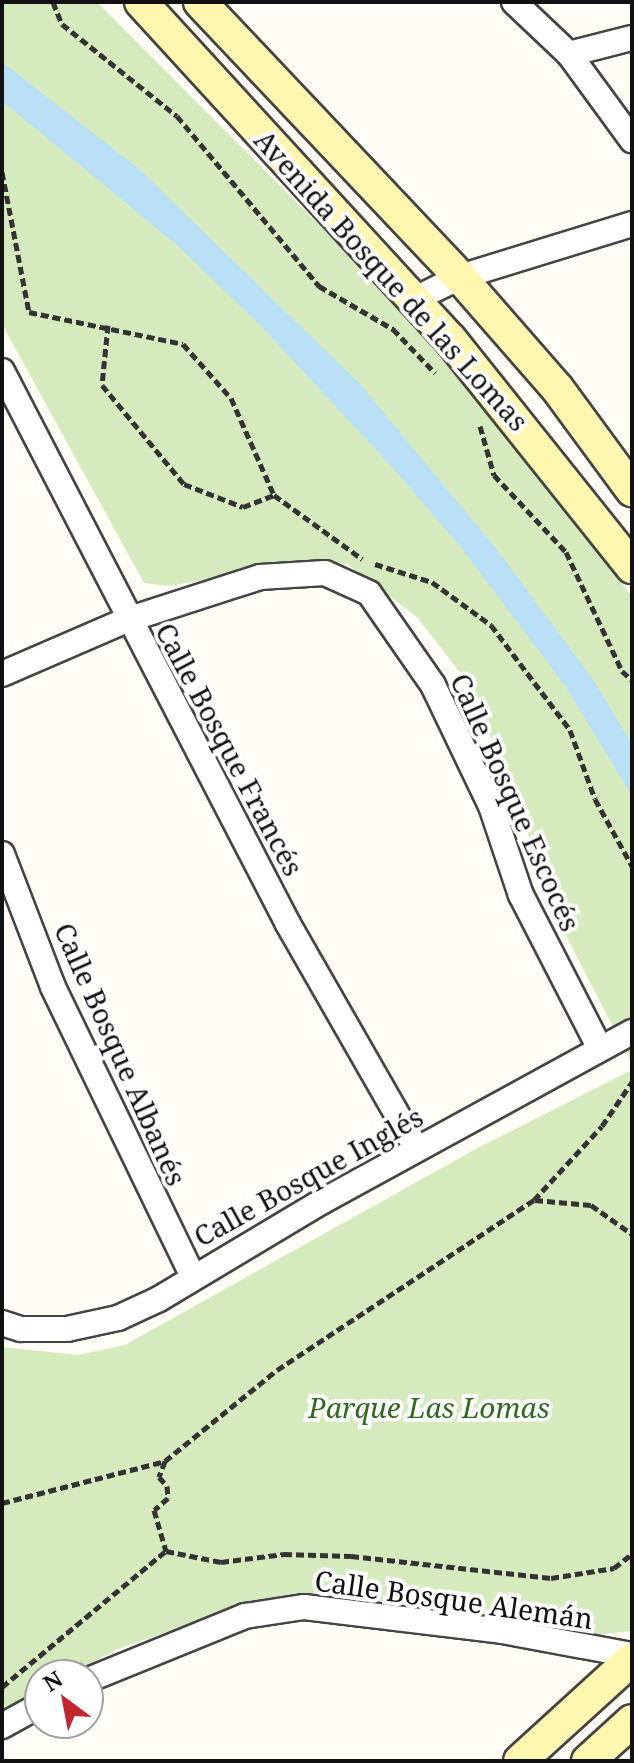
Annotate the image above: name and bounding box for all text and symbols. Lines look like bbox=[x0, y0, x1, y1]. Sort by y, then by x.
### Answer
street label: Avenida Bosque de las Lomas bbox=[248, 123, 536, 437]
street label: Calle Bosque Francés bbox=[149, 617, 311, 881]
street label: Calle Bosque Escocés bbox=[444, 668, 588, 936]
street label: Calle Bosque Albanés bbox=[48, 917, 194, 1191]
street label: Calle Bosque Inglés bbox=[188, 1099, 428, 1253]
park label: Parque Las Lomas bbox=[308, 1390, 550, 1424]
street label: Calle Bosque Alemán bbox=[313, 1563, 595, 1635]
north arrow bbox=[24, 1659, 104, 1739]
text: N bbox=[37, 1663, 68, 1698]

